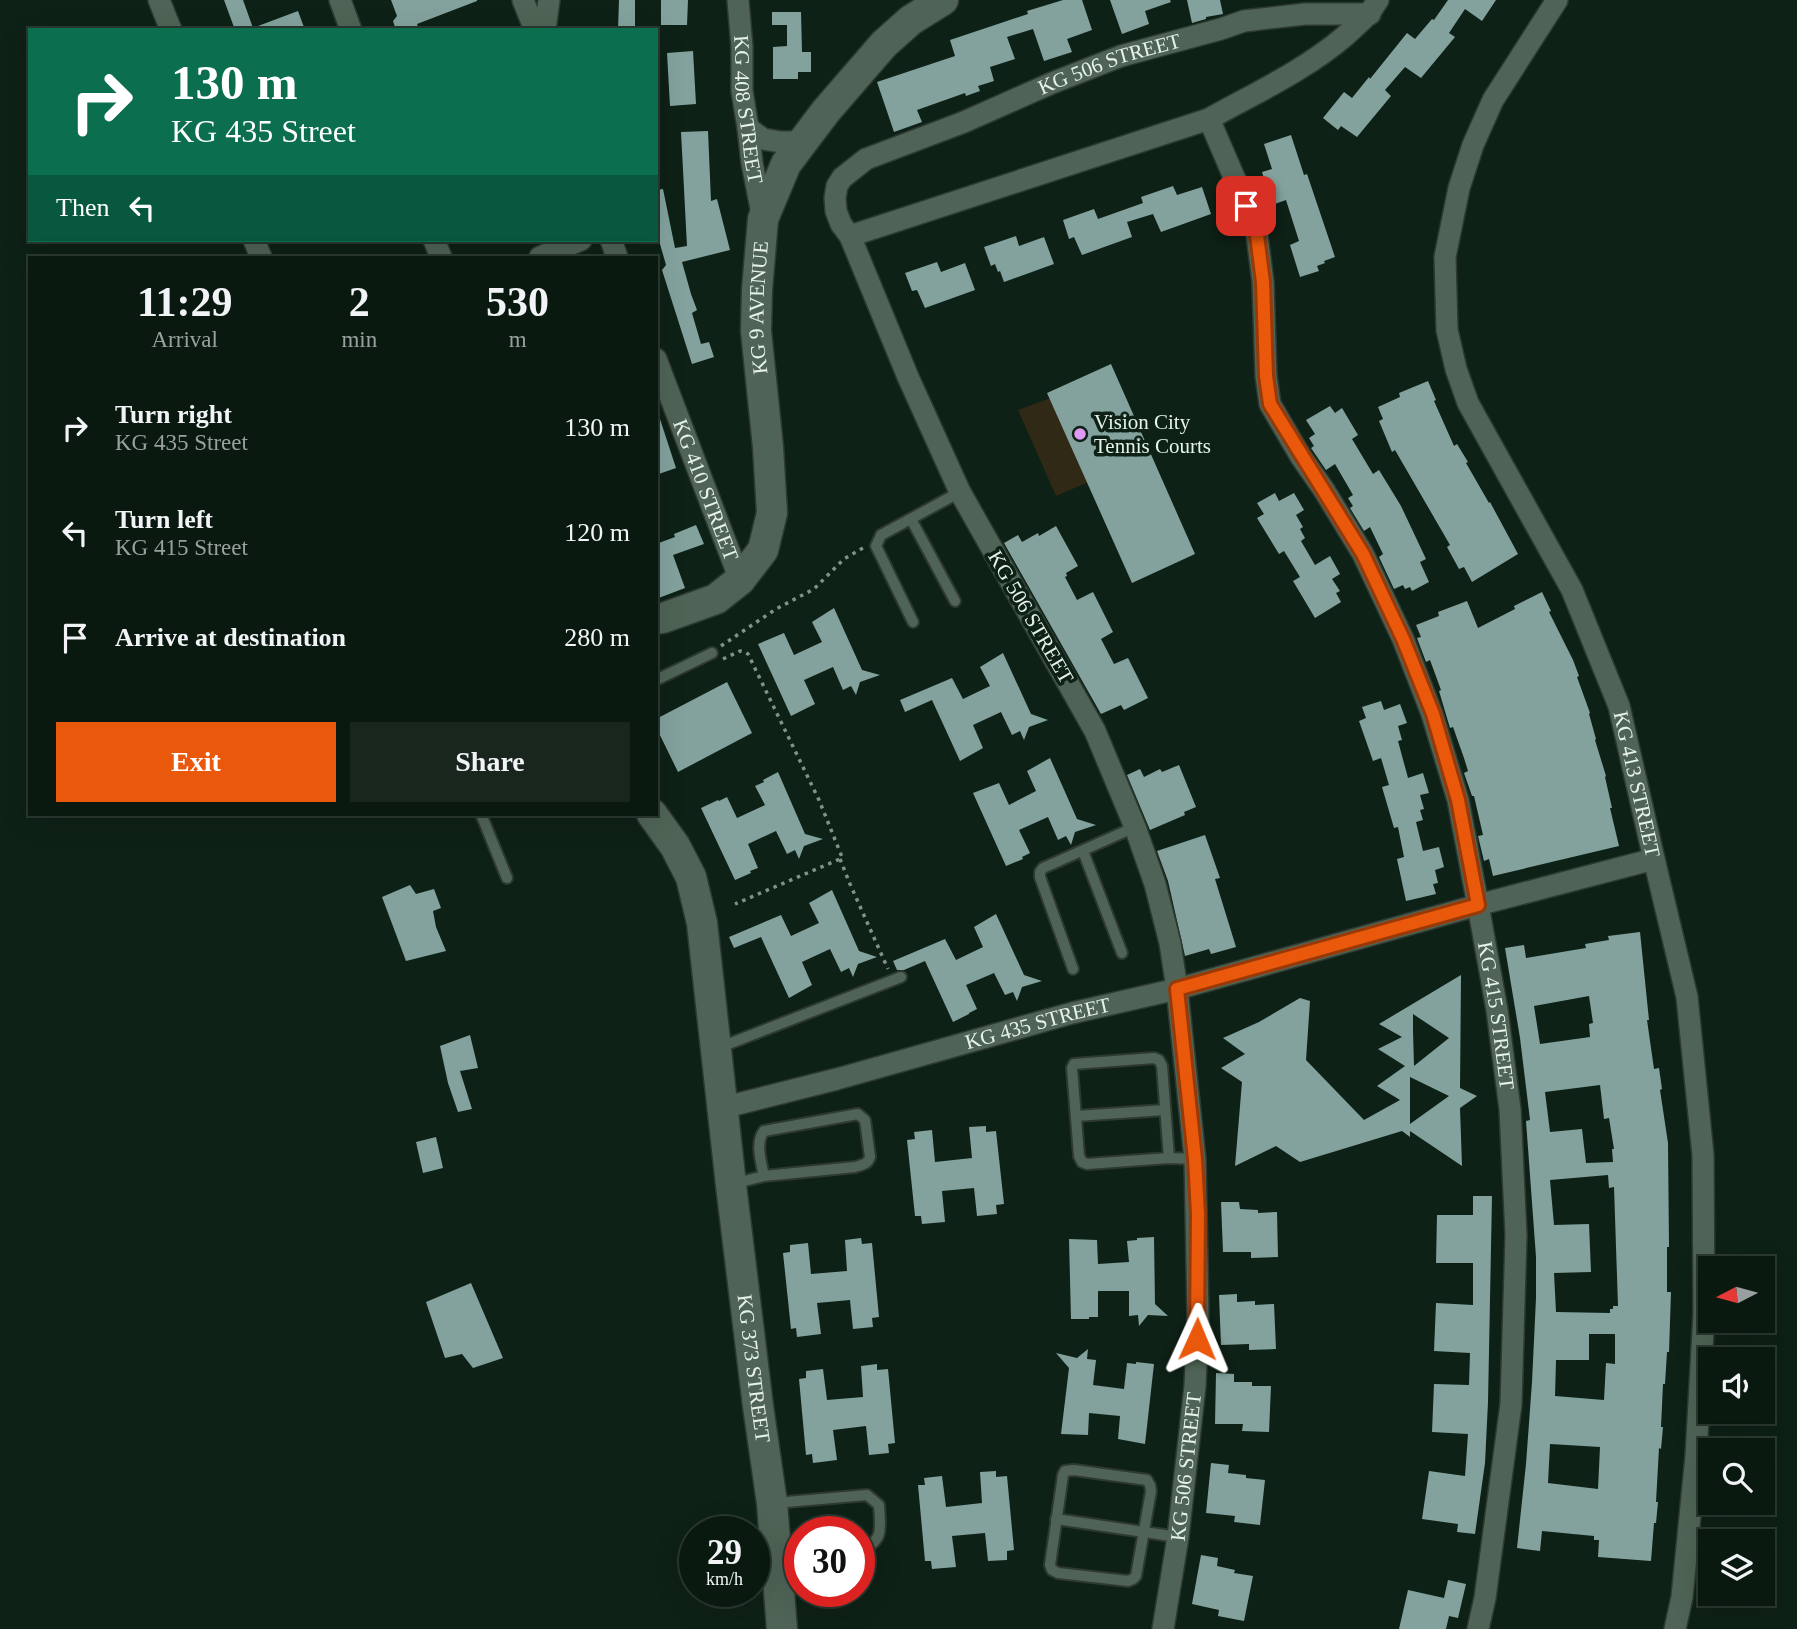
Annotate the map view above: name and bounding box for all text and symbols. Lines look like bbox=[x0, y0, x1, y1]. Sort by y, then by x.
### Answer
street label: KG 506 STREET bbox=[1034, 28, 1183, 100]
street label: KG 408 STREET bbox=[729, 34, 768, 186]
text: 130 m bbox=[171, 55, 298, 110]
icon: right bbox=[56, 56, 147, 147]
text: KG 435 Street bbox=[171, 113, 356, 149]
pin bbox=[1216, 176, 1276, 236]
icon: arrive bbox=[1227, 187, 1265, 225]
icon: left bbox=[123, 189, 161, 227]
text: Then bbox=[56, 193, 109, 222]
street label: KG 9 AVENUE bbox=[744, 240, 773, 376]
text: 11:29 bbox=[137, 279, 233, 325]
text: 2 bbox=[349, 279, 370, 325]
text: 530 bbox=[486, 279, 549, 325]
text: Arrival bbox=[152, 327, 218, 352]
text: min bbox=[341, 327, 377, 352]
text: m bbox=[509, 327, 527, 352]
text: Turn right bbox=[115, 400, 232, 429]
icon: right bbox=[56, 409, 94, 447]
place label: Vision City Tennis Courts bbox=[1094, 410, 1211, 458]
text: 130 m bbox=[564, 413, 630, 442]
street label: KG 410 STREET bbox=[668, 416, 744, 564]
marker: Vision City Tennis Courts bbox=[1072, 426, 1088, 442]
text: KG 435 Street bbox=[115, 430, 248, 455]
text: Turn left bbox=[115, 505, 213, 534]
icon: left bbox=[56, 514, 94, 552]
text: 120 m bbox=[564, 518, 630, 547]
text: KG 415 Street bbox=[115, 535, 248, 560]
street label: KG 506 STREET bbox=[983, 546, 1079, 688]
icon: arrive bbox=[56, 619, 94, 657]
text: Arrive at destination bbox=[115, 623, 346, 652]
text: 280 m bbox=[564, 623, 630, 652]
street label: KG 413 STREET bbox=[1609, 709, 1665, 860]
button: Exit bbox=[56, 722, 336, 802]
button: Share bbox=[350, 722, 630, 802]
street label: KG 415 STREET bbox=[1473, 940, 1519, 1091]
street label: KG 435 STREET bbox=[962, 993, 1113, 1054]
north arrow bbox=[1698, 1256, 1774, 1334]
map controls bbox=[1698, 1256, 1775, 1606]
street label: KG 373 STREET bbox=[732, 1293, 775, 1444]
position arrow bbox=[1160, 1302, 1234, 1376]
button: sound bbox=[1698, 1347, 1775, 1424]
street label: KG 506 STREET bbox=[1166, 1391, 1206, 1542]
button: search bbox=[1698, 1438, 1775, 1515]
speed limit sign: 30 bbox=[784, 1516, 875, 1607]
button: layers bbox=[1698, 1529, 1775, 1606]
text: 29 bbox=[707, 1533, 742, 1572]
text: km/h bbox=[706, 1569, 743, 1589]

